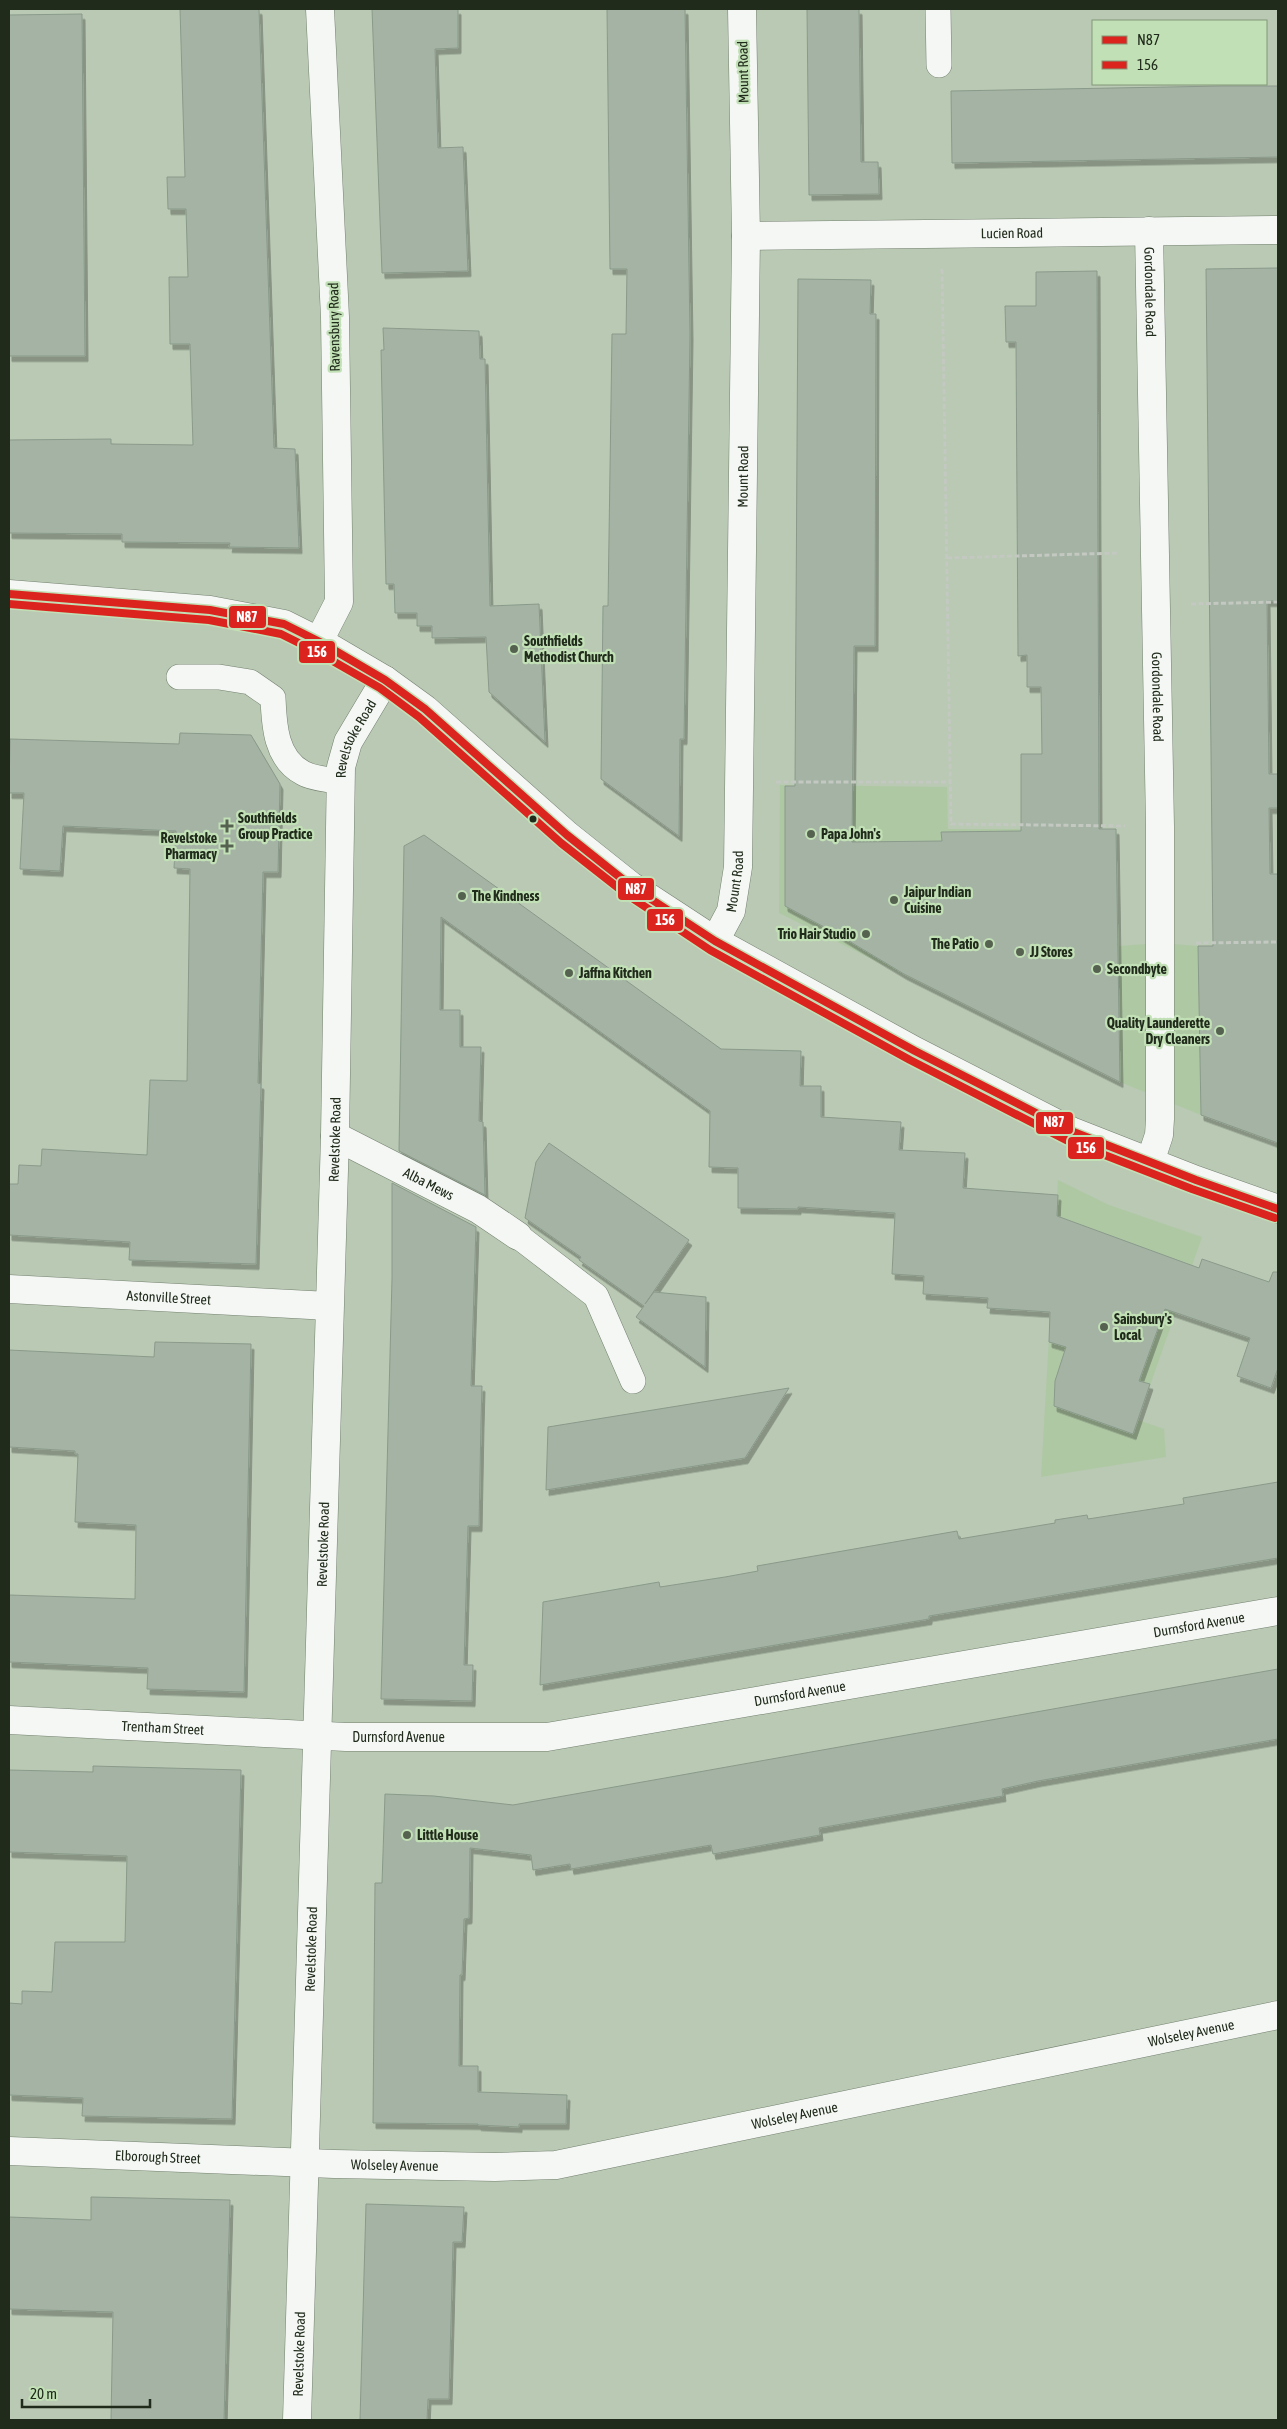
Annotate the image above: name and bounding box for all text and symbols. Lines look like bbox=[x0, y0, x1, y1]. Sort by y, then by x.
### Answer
legend bbox=[1092, 20, 1267, 85]
text: N87 bbox=[1137, 31, 1160, 48]
street label: Mount Road bbox=[734, 41, 752, 103]
text: 156 bbox=[1137, 56, 1158, 73]
street label: Lucien Road bbox=[981, 225, 1043, 241]
street label: Gordondale Road bbox=[1141, 247, 1159, 337]
street label: Ravensbury Road bbox=[325, 282, 343, 372]
street label: Mount Road bbox=[735, 445, 751, 508]
line badge: N87 bbox=[228, 605, 267, 629]
text: N87 bbox=[236, 609, 258, 625]
place label: Southfields Methodist Church bbox=[524, 633, 614, 665]
line badge: 156 bbox=[298, 640, 336, 664]
marker: Southfields Methodist Church bbox=[508, 643, 520, 655]
text: 156 bbox=[307, 644, 327, 660]
street label: Gordondale Road bbox=[1149, 652, 1166, 742]
street label: Revelstoke Road bbox=[333, 697, 380, 778]
place label: Southfields Group Practice bbox=[238, 810, 313, 842]
unlabelled marker bbox=[528, 814, 538, 824]
marker: Southfields Group Practice bbox=[220, 819, 234, 833]
place label: Papa John's bbox=[821, 826, 881, 842]
marker: Papa John's bbox=[805, 828, 817, 840]
place label: Revelstoke Pharmacy bbox=[160, 830, 217, 862]
marker: Revelstoke Pharmacy bbox=[221, 840, 233, 852]
street label: Mount Road bbox=[723, 850, 746, 913]
line badge: N87 bbox=[617, 877, 655, 901]
text: N87 bbox=[625, 881, 647, 897]
place label: Jaipur Indian Cuisine bbox=[903, 884, 971, 916]
place label: The Kindness bbox=[472, 888, 540, 904]
marker: The Kindness bbox=[456, 890, 468, 902]
marker: Jaipur Indian Cuisine bbox=[888, 894, 900, 906]
line badge: 156 bbox=[646, 908, 684, 932]
text: 156 bbox=[655, 912, 675, 928]
place label: Trio Hair Studio bbox=[778, 926, 856, 942]
marker: Trio Hair Studio bbox=[860, 928, 872, 940]
place label: The Patio bbox=[931, 936, 979, 952]
marker: The Patio bbox=[983, 938, 995, 950]
place label: JJ Stores bbox=[1029, 944, 1073, 960]
marker: JJ Stores bbox=[1014, 946, 1026, 958]
place label: Secondbyte bbox=[1107, 961, 1167, 977]
marker: Secondbyte bbox=[1091, 963, 1103, 975]
place label: Jaffna Kitchen bbox=[578, 965, 652, 981]
marker: Jaffna Kitchen bbox=[563, 967, 575, 979]
place label: Quality Launderette Dry Cleaners bbox=[1107, 1015, 1210, 1047]
marker: Quality Launderette Dry Cleaners bbox=[1214, 1025, 1226, 1037]
street label: Revelstoke Road bbox=[326, 1097, 344, 1182]
line badge: N87 bbox=[1035, 1111, 1074, 1135]
text: N87 bbox=[1043, 1114, 1065, 1130]
line badge: 156 bbox=[1067, 1136, 1105, 1160]
text: 156 bbox=[1076, 1140, 1096, 1156]
street label: Alba Mews bbox=[401, 1164, 457, 1203]
street label: Astonville Street bbox=[126, 1287, 211, 1308]
place label: Sainsbury's Local bbox=[1114, 1311, 1172, 1343]
marker: Sainsbury's Local bbox=[1098, 1321, 1110, 1333]
street label: Revelstoke Road bbox=[314, 1502, 332, 1587]
street label: Durnsford Avenue bbox=[1152, 1609, 1246, 1640]
street label: Durnsford Avenue bbox=[753, 1678, 847, 1709]
street label: Trentham Street bbox=[121, 1718, 205, 1738]
street label: Durnsford Avenue bbox=[352, 1729, 445, 1745]
place label: Little House bbox=[417, 1827, 478, 1843]
marker: Little House bbox=[401, 1829, 413, 1841]
street label: Revelstoke Road bbox=[302, 1906, 320, 1992]
street label: Wolseley Avenue bbox=[1147, 2016, 1236, 2050]
street label: Wolseley Avenue bbox=[750, 2099, 839, 2132]
street label: Elborough Street bbox=[115, 2147, 201, 2167]
street label: Wolseley Avenue bbox=[351, 2156, 439, 2174]
street label: Revelstoke Road bbox=[290, 2311, 308, 2397]
scale bar bbox=[22, 2376, 150, 2408]
text: 20 m bbox=[30, 2385, 57, 2402]

